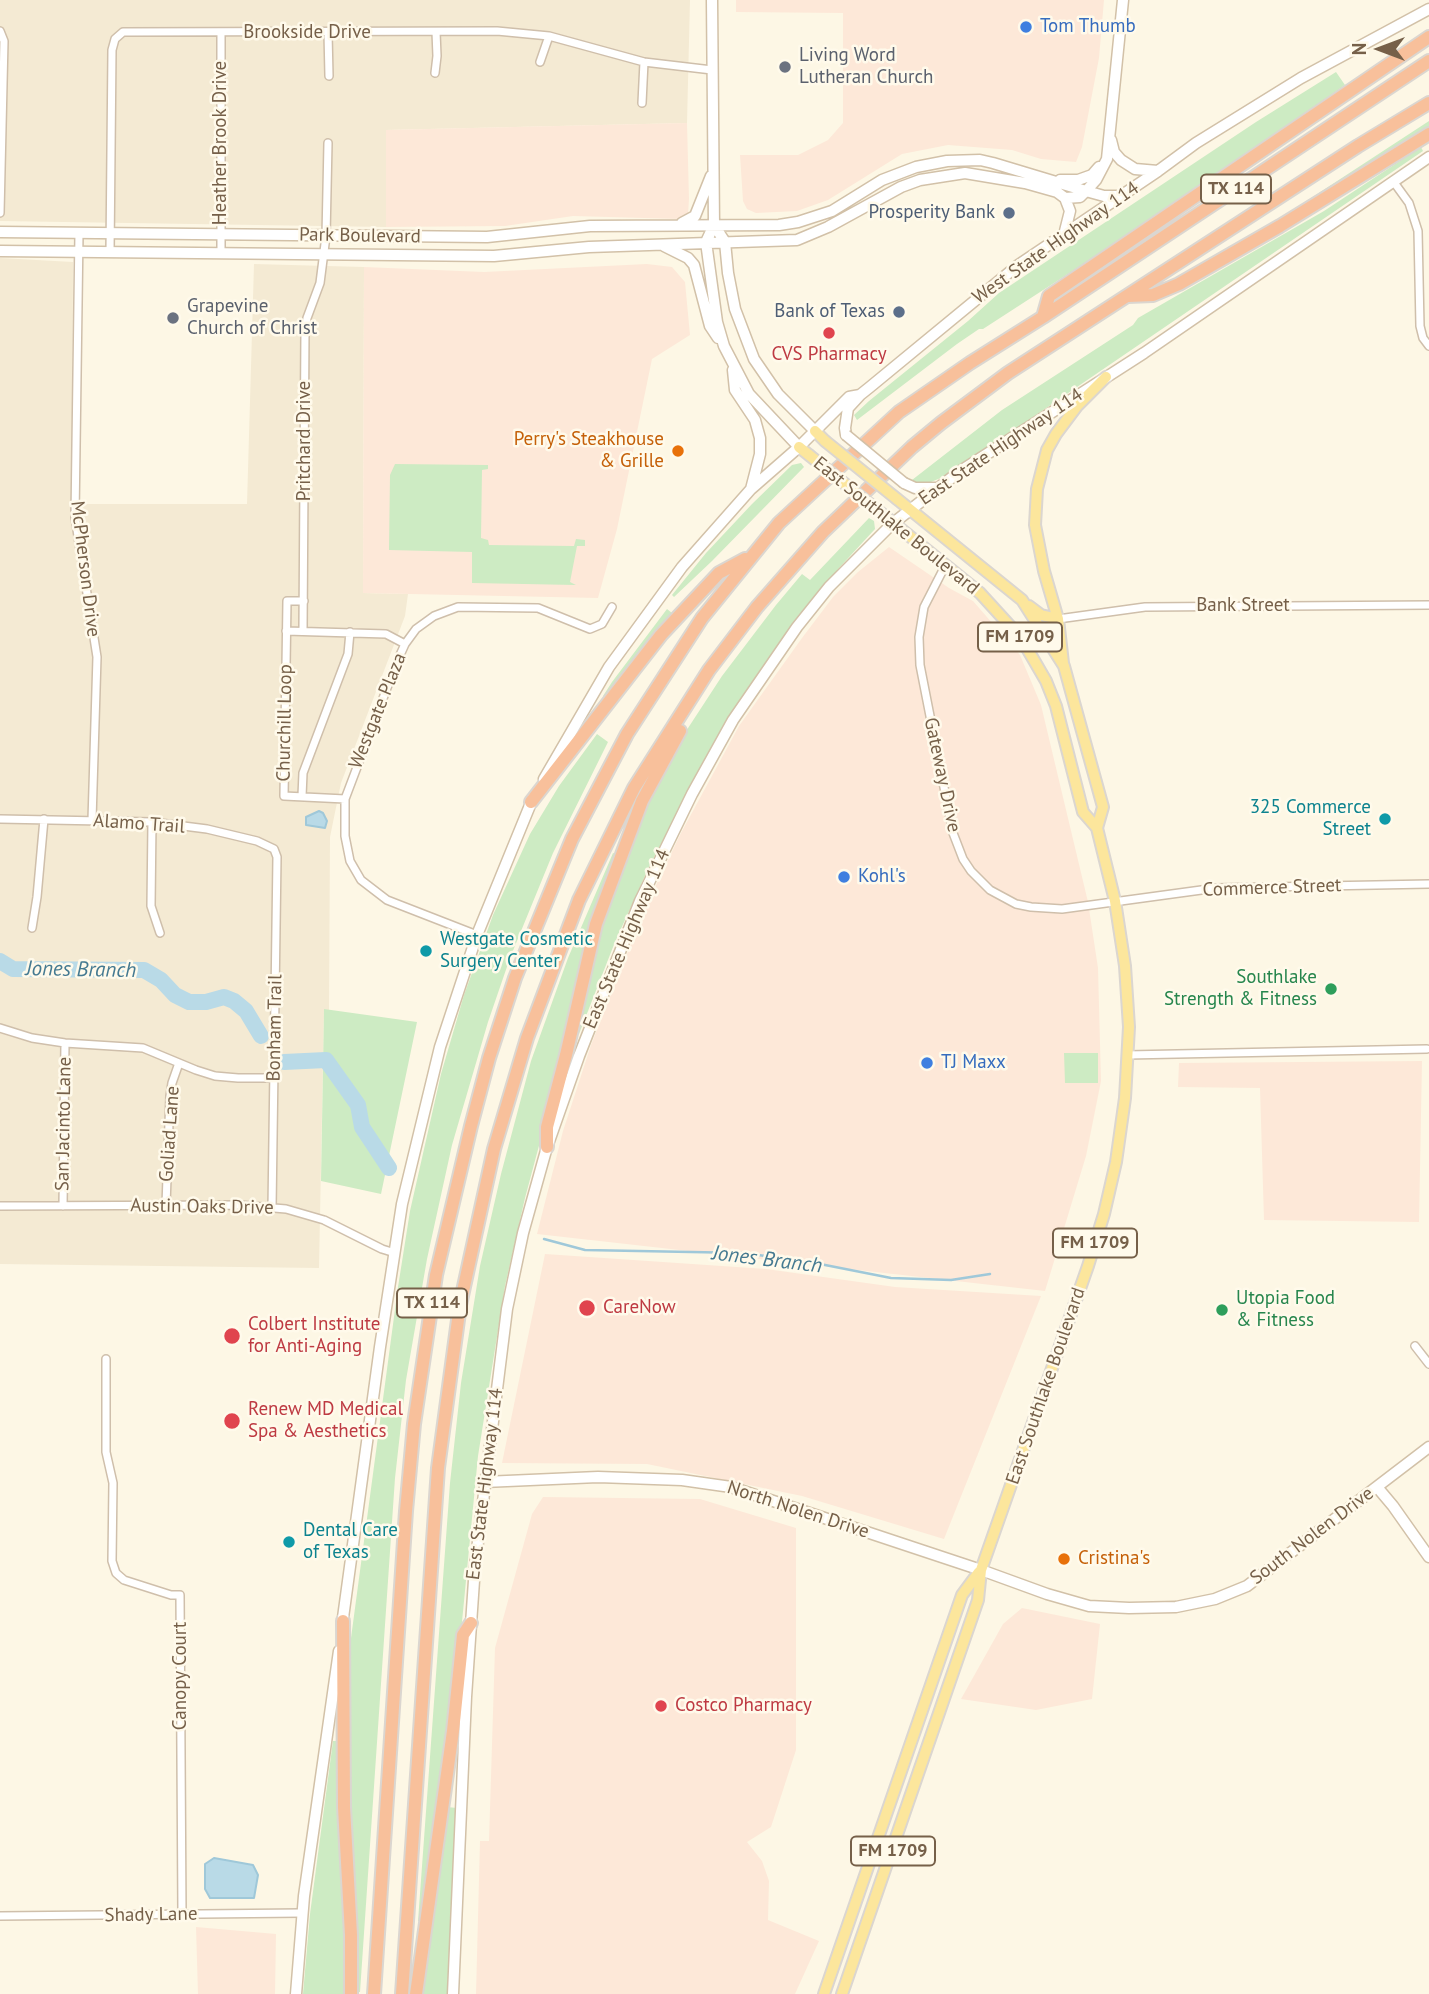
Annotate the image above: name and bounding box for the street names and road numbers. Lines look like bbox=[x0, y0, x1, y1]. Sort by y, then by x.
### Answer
street label: Brookside Drive bbox=[243, 22, 371, 44]
street label: Heather Brook Drive bbox=[210, 61, 232, 225]
road number: TX 114 bbox=[1201, 174, 1271, 204]
street label: West State Highway 114 bbox=[968, 177, 1144, 309]
street label: Park Boulevard bbox=[299, 224, 421, 248]
street label: Pritchard Drive bbox=[294, 381, 316, 501]
street label: East State Highway 114 bbox=[915, 384, 1087, 510]
street label: East Southlake Boulevard bbox=[809, 452, 983, 600]
street label: McPherson Drive bbox=[65, 500, 105, 638]
street label: Bank Street bbox=[1196, 595, 1290, 617]
road number: FM 1709 bbox=[978, 622, 1062, 652]
street label: Westgate Plaza bbox=[344, 650, 412, 772]
street label: Churchill Loop bbox=[273, 664, 297, 782]
street label: Gateway Drive bbox=[919, 716, 965, 834]
street label: Alamo Trail bbox=[92, 809, 186, 839]
street label: East State Highway 114 bbox=[579, 846, 675, 1032]
street label: Commerce Street bbox=[1202, 874, 1342, 902]
street label: Bonham Trail bbox=[263, 974, 287, 1082]
street label: San Jacinto Lane bbox=[51, 1057, 77, 1191]
street label: Goliad Lane bbox=[155, 1085, 185, 1183]
street label: Austin Oaks Drive bbox=[130, 1194, 274, 1220]
road number: FM 1709 bbox=[1053, 1228, 1137, 1258]
street label: East Southlake Boulevard bbox=[1002, 1285, 1090, 1487]
road number: TX 114 bbox=[397, 1288, 467, 1318]
street label: East State Highway 114 bbox=[462, 1387, 508, 1581]
street label: North Nolen Drive bbox=[724, 1476, 872, 1544]
street label: South Nolen Drive bbox=[1246, 1482, 1378, 1590]
street label: Canopy Court bbox=[170, 1622, 192, 1730]
road number: FM 1709 bbox=[851, 1837, 935, 1866]
street label: Shady Lane bbox=[104, 1903, 198, 1927]

